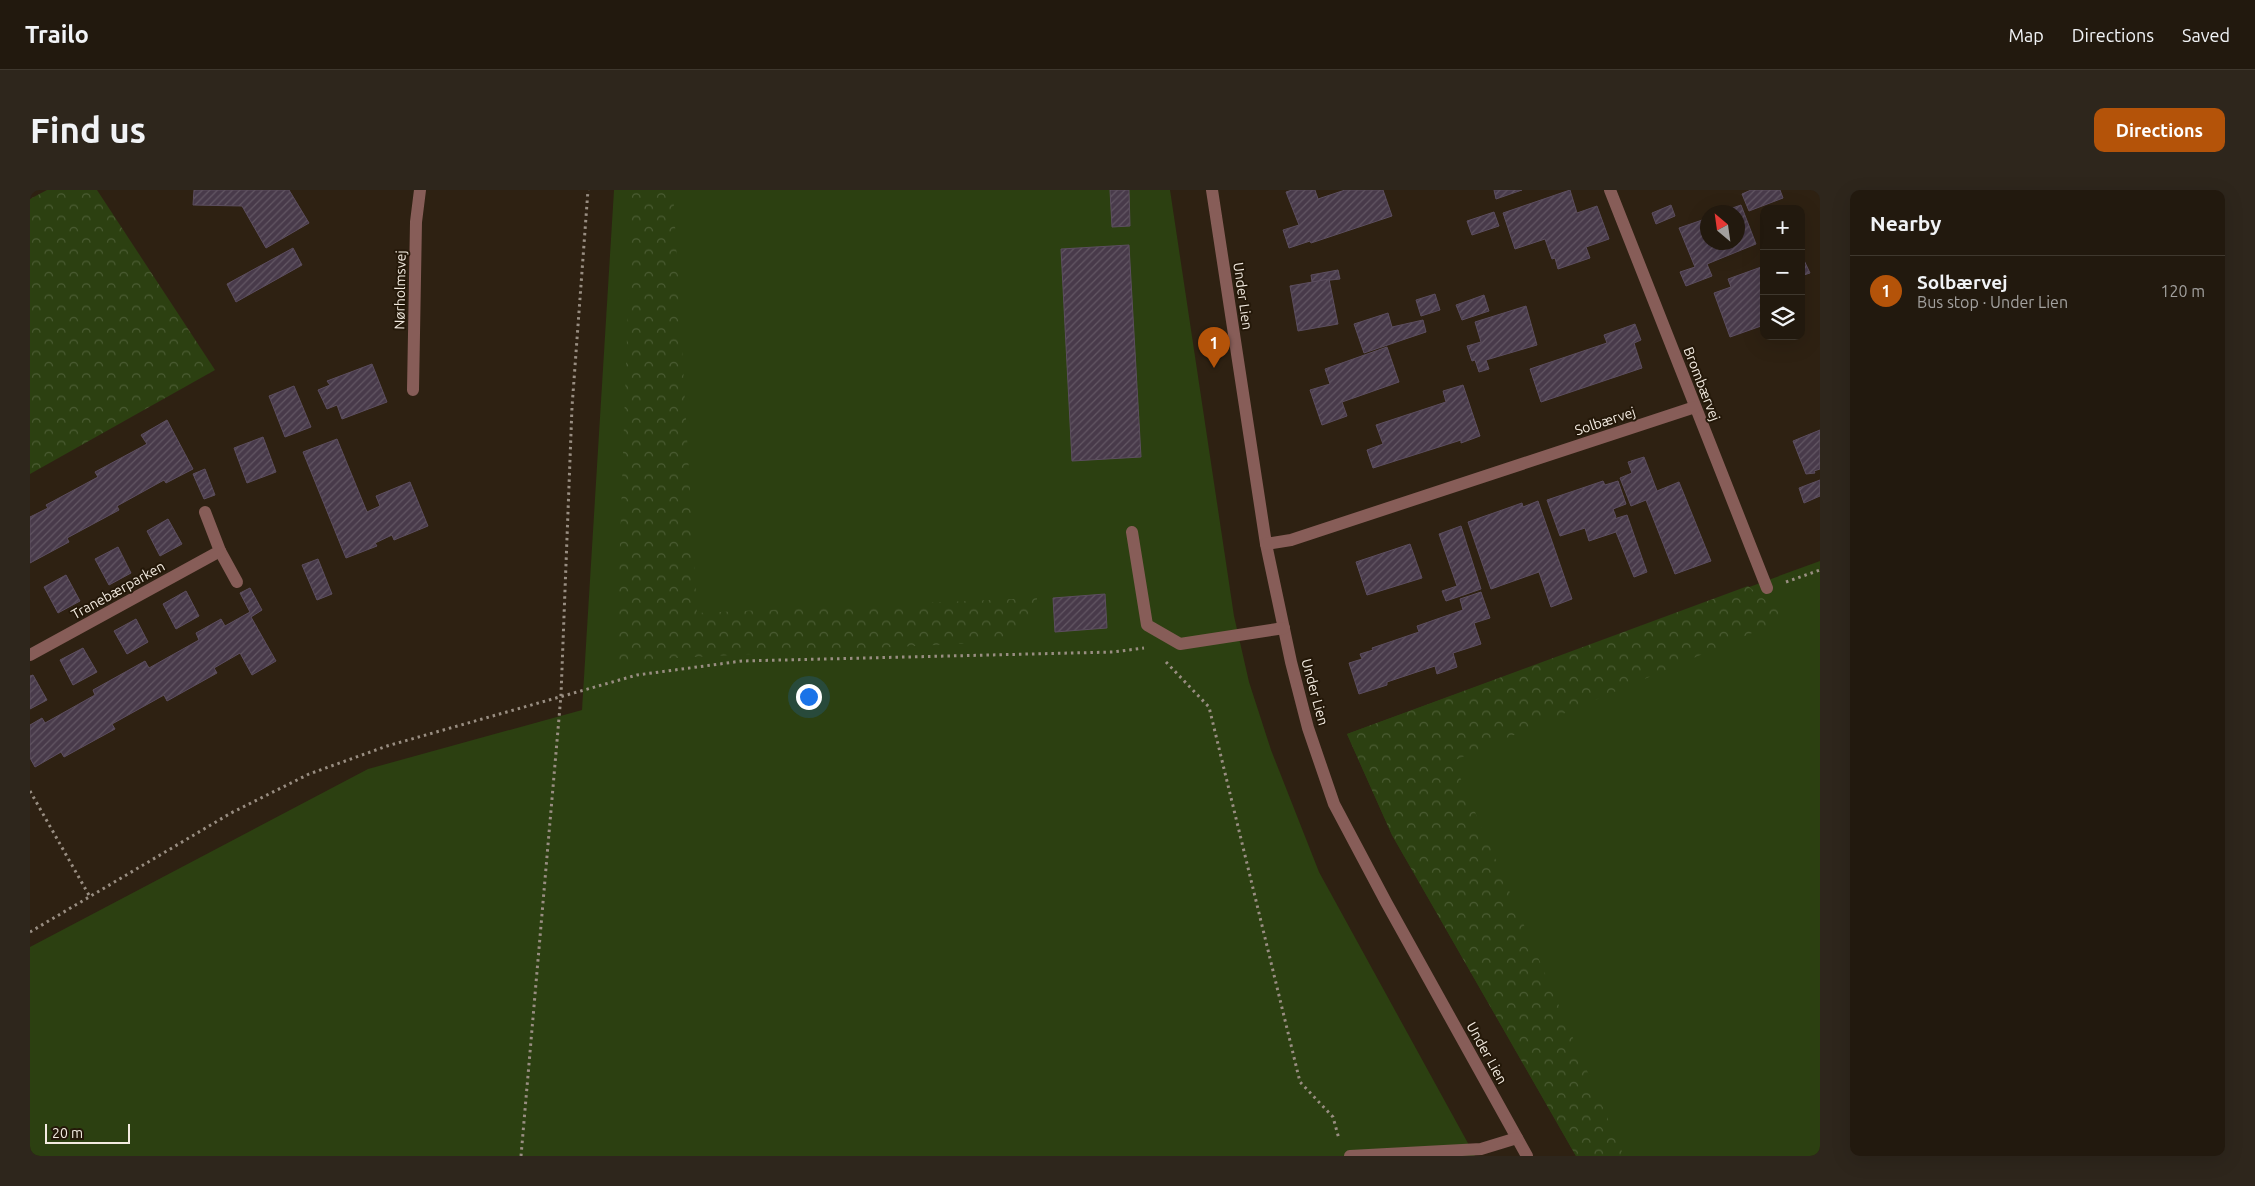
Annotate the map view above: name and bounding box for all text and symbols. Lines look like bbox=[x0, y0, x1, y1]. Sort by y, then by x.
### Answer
text: Trailo bbox=[25, 21, 89, 48]
text: Map bbox=[2008, 25, 2044, 45]
text: Directions bbox=[2072, 25, 2154, 45]
text: Saved bbox=[2182, 25, 2230, 45]
button: Directions bbox=[2094, 108, 2225, 152]
text: Find us bbox=[30, 110, 146, 150]
north arrow bbox=[1700, 205, 1745, 250]
map controls bbox=[1760, 205, 1805, 340]
button: + bbox=[1760, 205, 1805, 250]
text: Nearby bbox=[1870, 211, 1941, 235]
street label: Nørholmsvej bbox=[391, 250, 409, 330]
button: − bbox=[1760, 250, 1805, 295]
street label: Under Lien bbox=[1230, 261, 1256, 331]
text: Solbærvej bbox=[1917, 271, 2007, 293]
text: 1 bbox=[1881, 282, 1891, 300]
text: 120 m bbox=[2160, 282, 2205, 300]
text: Bus stop · Under Lien bbox=[1917, 293, 2068, 311]
button: layers bbox=[1760, 295, 1805, 340]
pin: 1 bbox=[1198, 327, 1230, 368]
street label: Brombærvej bbox=[1681, 345, 1723, 423]
street label: Solbærvej bbox=[1573, 404, 1637, 438]
street label: Tranebærparken bbox=[69, 558, 167, 622]
street label: Under Lien bbox=[1298, 657, 1332, 727]
your location bbox=[796, 684, 822, 710]
street label: Under Lien bbox=[1463, 1019, 1511, 1087]
scale bar bbox=[45, 1121, 130, 1144]
text: 20 m bbox=[52, 1125, 83, 1141]

